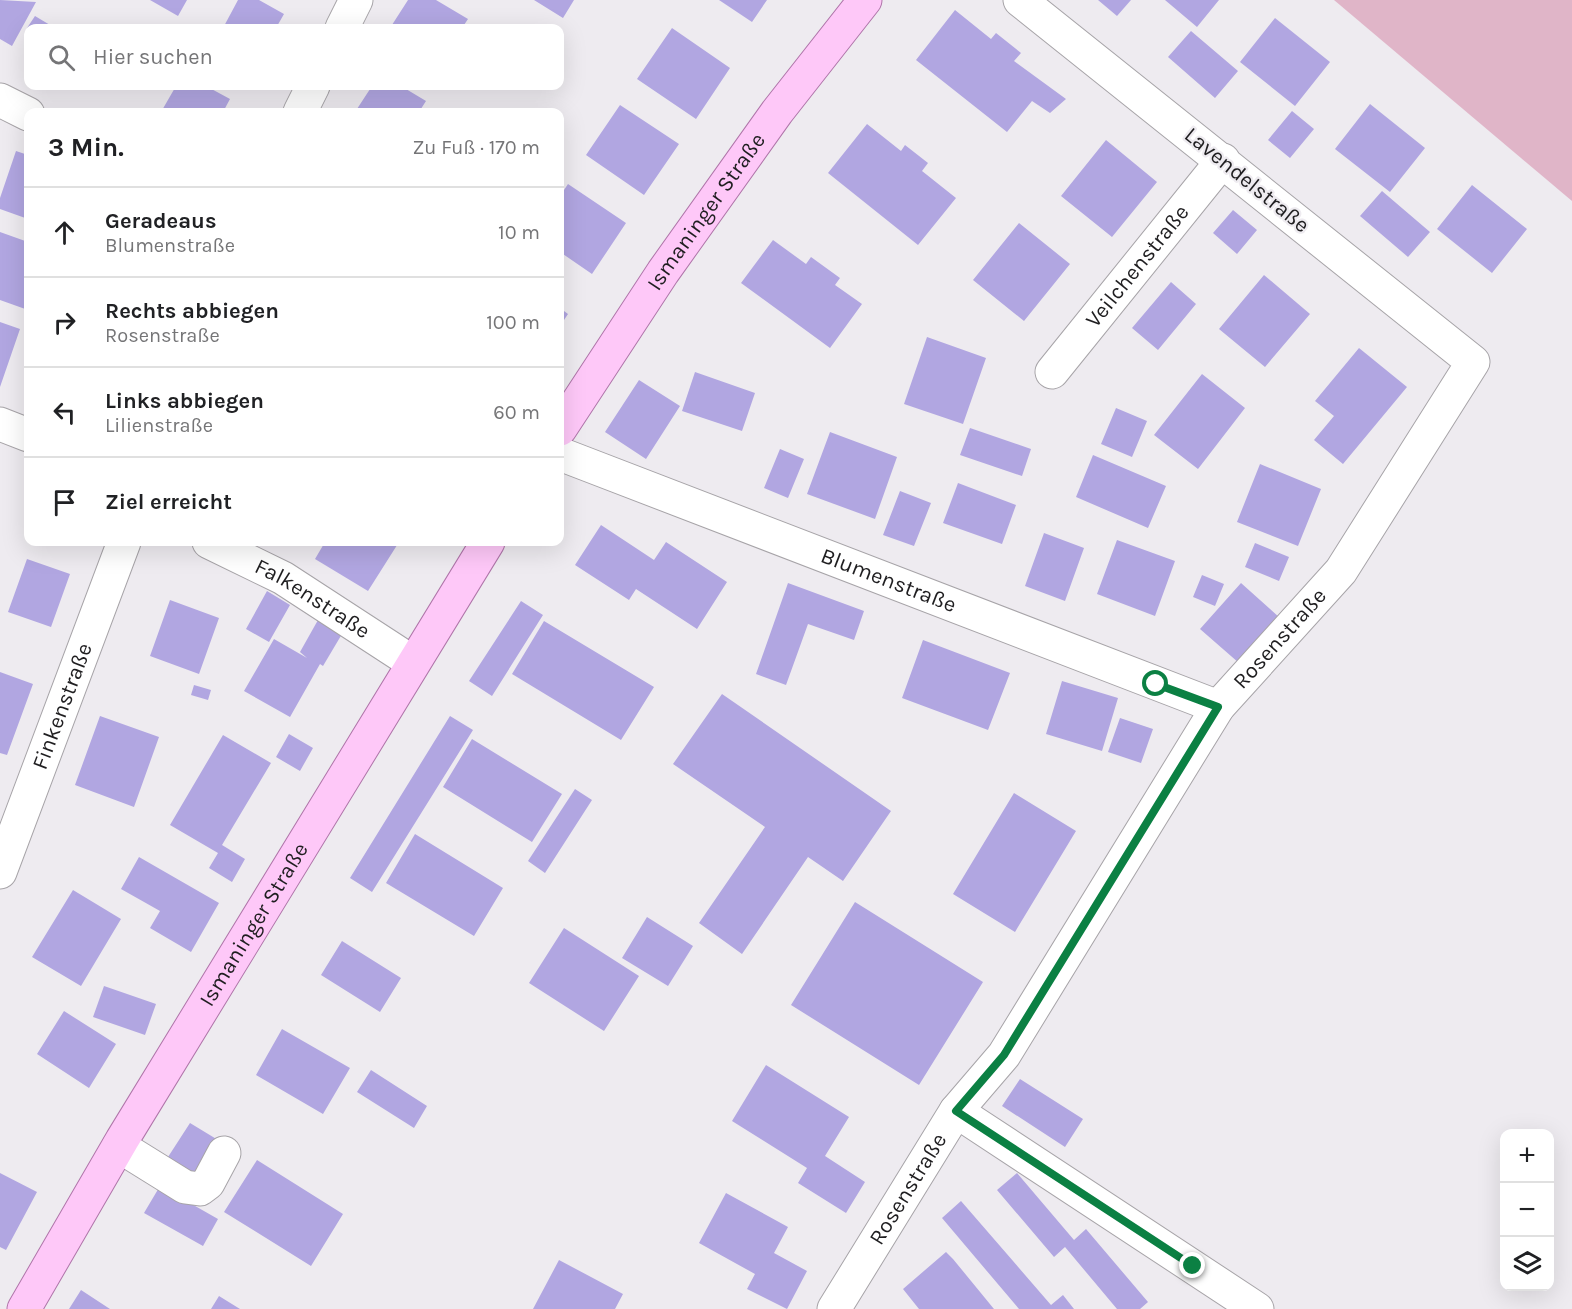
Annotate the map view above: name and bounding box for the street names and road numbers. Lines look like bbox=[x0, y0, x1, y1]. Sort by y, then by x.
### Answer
street label: Lavendelstraße bbox=[1179, 122, 1315, 238]
street label: Ismaninger Straße bbox=[642, 128, 771, 295]
street label: Veilchenstraße bbox=[1080, 200, 1194, 333]
street label: Blumenstraße bbox=[817, 543, 960, 618]
street label: Falkenstraße bbox=[251, 553, 375, 644]
street label: Rosenstraße bbox=[1228, 583, 1332, 694]
street label: Finkenstraße bbox=[27, 639, 98, 773]
street label: Ismaninger Straße bbox=[194, 838, 314, 1011]
street label: Rosenstraße bbox=[864, 1128, 952, 1250]

